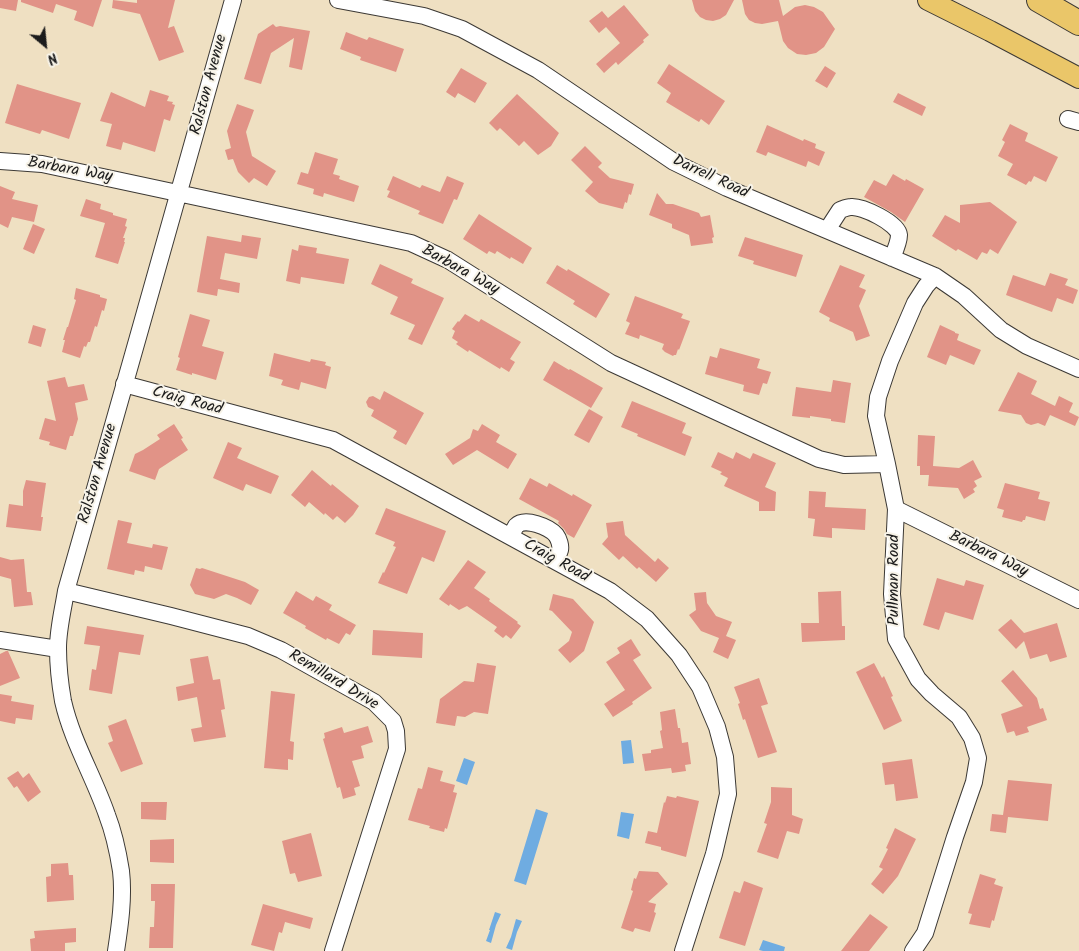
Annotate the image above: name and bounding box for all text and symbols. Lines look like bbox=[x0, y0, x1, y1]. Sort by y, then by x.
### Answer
north arrow bbox=[20, 20, 70, 70]
street label: Ralston Avenue bbox=[187, 33, 233, 137]
text: N bbox=[43, 46, 61, 70]
street label: Darrell Road bbox=[669, 152, 751, 204]
street label: Barbara Way bbox=[26, 154, 114, 188]
street label: Barbara Way bbox=[418, 242, 502, 300]
street label: Craig Road bbox=[150, 383, 224, 421]
street label: Ralston Avenue bbox=[76, 422, 122, 526]
street label: Barbara Way bbox=[945, 528, 1031, 582]
street label: Pullman Road bbox=[885, 534, 905, 626]
street label: Craig Road bbox=[520, 536, 592, 588]
street label: Remillard Drive bbox=[285, 647, 381, 715]

